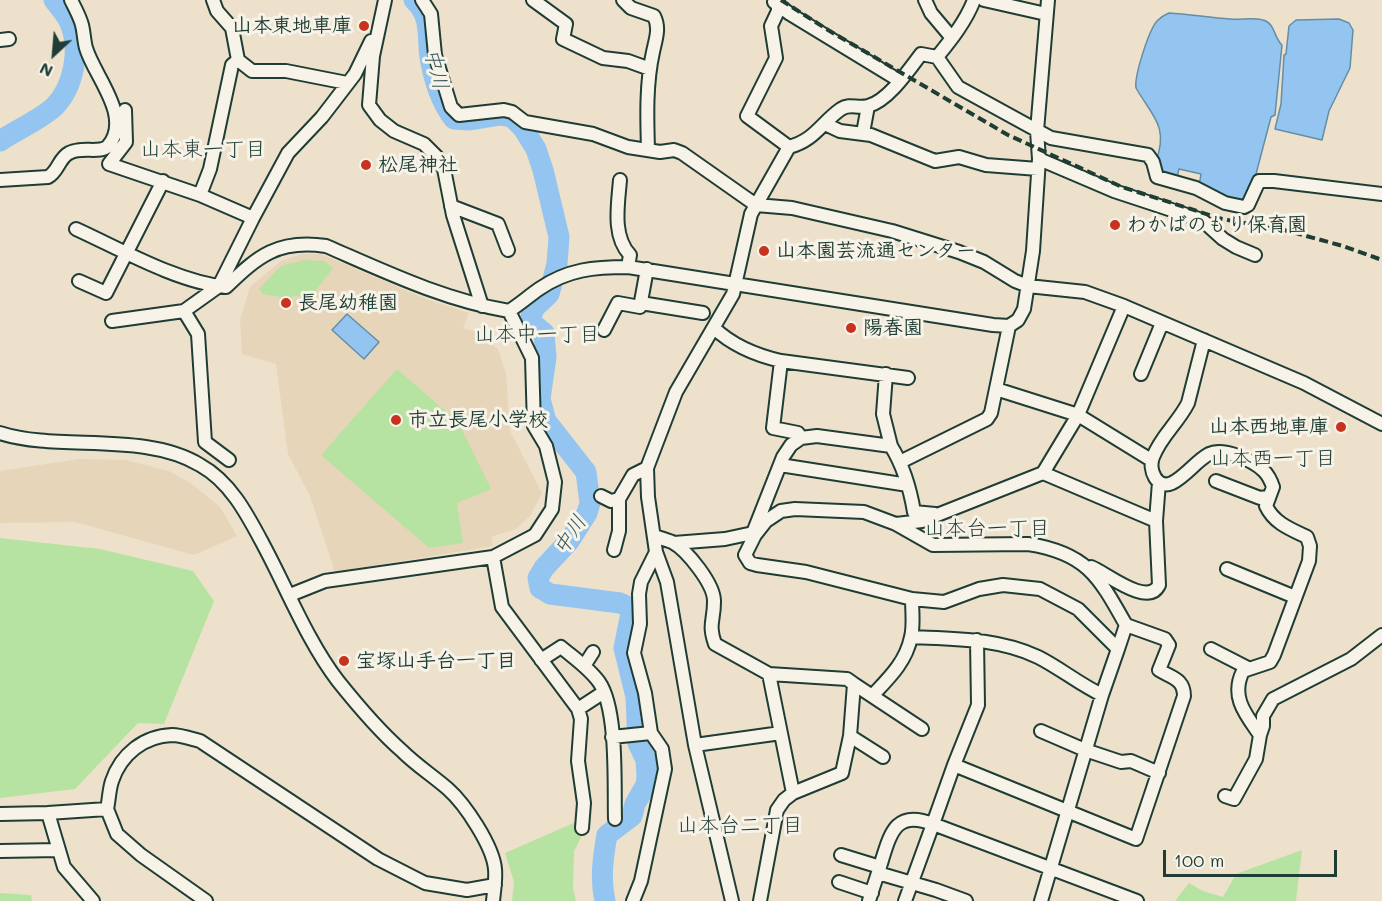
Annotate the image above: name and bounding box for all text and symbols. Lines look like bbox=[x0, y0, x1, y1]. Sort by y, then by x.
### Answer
place label: 山本東地車庫 bbox=[232, 14, 352, 38]
marker: 山本東地車庫 bbox=[357, 19, 371, 33]
north arrow bbox=[24, 24, 84, 84]
water label: 中川 bbox=[419, 46, 453, 92]
text: N bbox=[36, 59, 56, 83]
district label: 山本東一丁目 bbox=[140, 137, 266, 163]
place label: 松尾神社 bbox=[378, 153, 458, 177]
marker: 松尾神社 bbox=[359, 158, 373, 172]
place label: わかばのもり保育園 bbox=[1127, 213, 1307, 237]
marker: わかばのもり保育園 bbox=[1108, 218, 1122, 232]
place label: 山本園芸流通センター bbox=[776, 239, 976, 263]
marker: 山本園芸流通センター bbox=[757, 244, 771, 258]
place label: 長尾幼稚園 bbox=[298, 291, 398, 315]
marker: 長尾幼稚園 bbox=[279, 296, 293, 310]
place label: 陽春園 bbox=[863, 316, 923, 340]
marker: 陽春園 bbox=[844, 321, 858, 335]
district label: 山本中一丁目 bbox=[474, 322, 600, 348]
place label: 市立長尾小学校 bbox=[408, 408, 548, 432]
marker: 市立長尾小学校 bbox=[389, 413, 403, 427]
place label: 山本西地車庫 bbox=[1209, 415, 1329, 439]
marker: 山本西地車庫 bbox=[1334, 420, 1348, 434]
district label: 山本西一丁目 bbox=[1210, 446, 1336, 472]
water label: 中川 bbox=[548, 511, 592, 559]
district label: 山本台一丁目 bbox=[924, 516, 1050, 542]
place label: 宝塚山手台一丁目 bbox=[356, 649, 516, 673]
marker: 宝塚山手台一丁目 bbox=[337, 654, 351, 668]
district label: 山本台二丁目 bbox=[677, 813, 803, 839]
scale bar bbox=[1166, 838, 1340, 876]
text: 100 m bbox=[1174, 848, 1224, 872]

